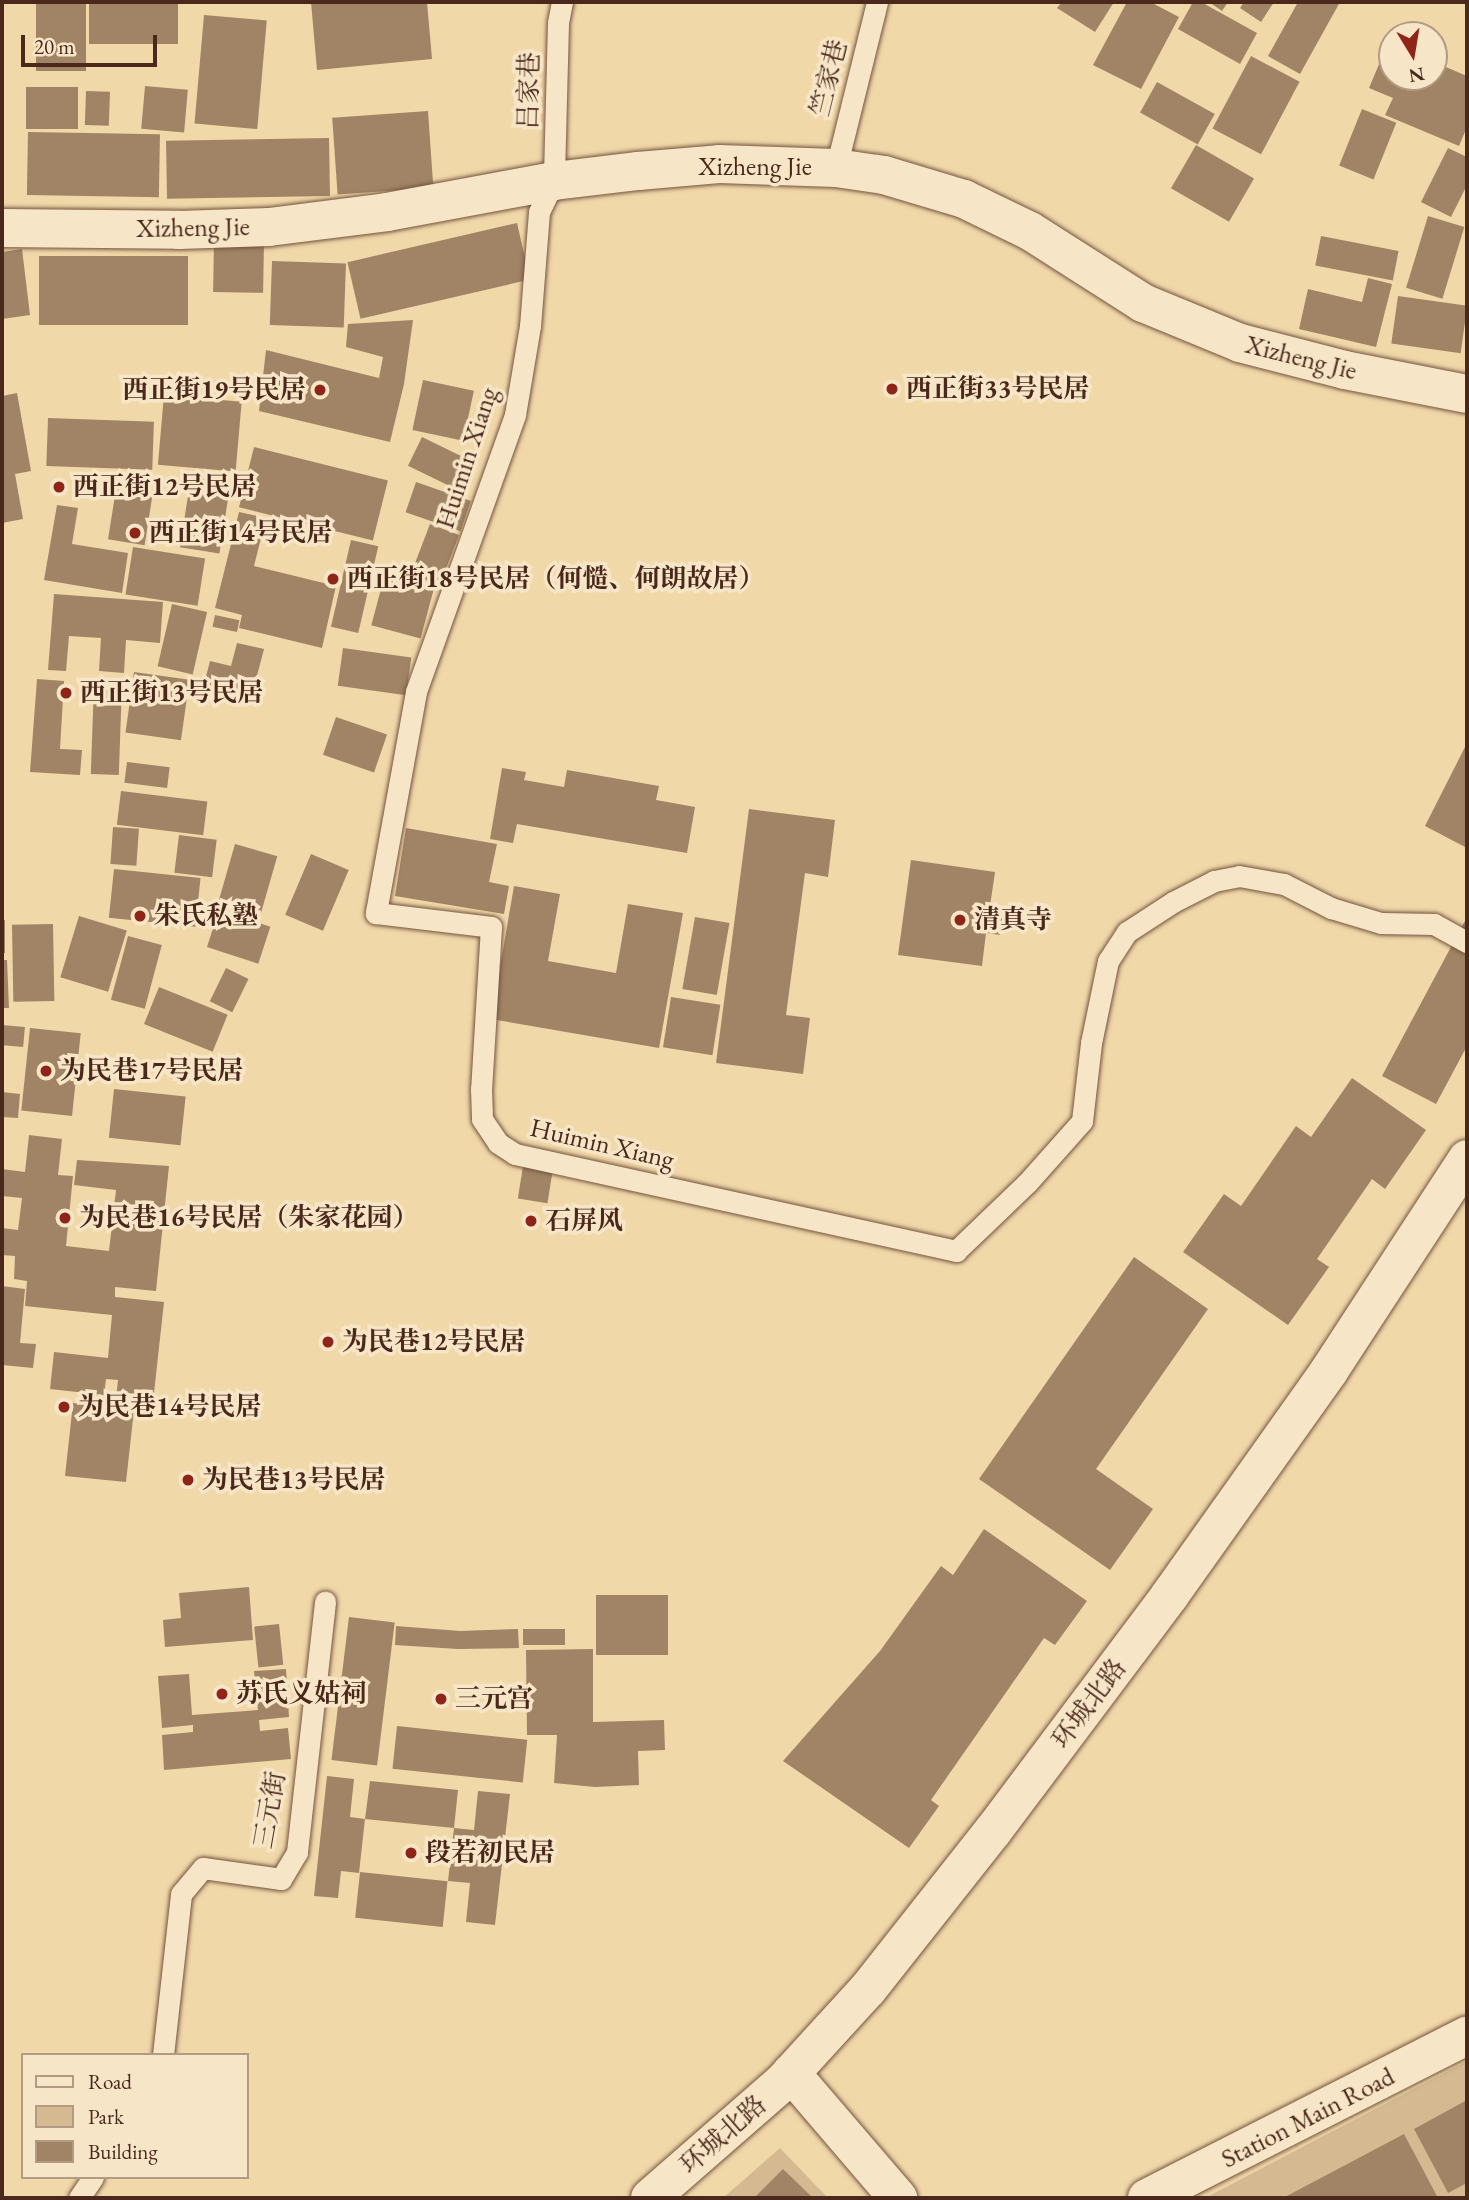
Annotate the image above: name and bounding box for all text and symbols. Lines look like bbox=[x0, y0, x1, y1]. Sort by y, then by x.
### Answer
scale bar bbox=[24, 21, 161, 65]
north arrow bbox=[1378, 21, 1448, 91]
text: 20 m bbox=[34, 33, 75, 60]
street label: 竺家巷 bbox=[804, 36, 854, 120]
street label: 吕家巷 bbox=[513, 52, 545, 130]
text: N bbox=[1407, 61, 1427, 89]
street label: Xizheng Jie bbox=[698, 151, 812, 183]
street label: Xizheng Jie bbox=[136, 211, 250, 245]
street label: Xizheng Jie bbox=[1242, 329, 1360, 387]
place label: 西正街33号民居 bbox=[906, 373, 1090, 405]
place label: 西正街19号民居 bbox=[122, 374, 306, 406]
marker: 西正街33号民居 bbox=[884, 381, 900, 397]
marker: 西正街19号民居 bbox=[312, 382, 328, 398]
street label: Huimin Xiang bbox=[429, 383, 505, 533]
place label: 西正街12号民居 bbox=[73, 471, 257, 503]
marker: 西正街12号民居 bbox=[51, 479, 67, 495]
place label: 西正街14号民居 bbox=[149, 517, 333, 549]
marker: 西正街14号民居 bbox=[127, 525, 143, 541]
place label: 西正街18号民居（何慥、何朗故居） bbox=[347, 563, 765, 595]
marker: 西正街18号民居（何慥、何朗故居） bbox=[325, 571, 341, 587]
place label: 西正街13号民居 bbox=[80, 677, 264, 709]
marker: 西正街13号民居 bbox=[58, 685, 74, 701]
place label: 朱氏私塾 bbox=[154, 900, 258, 932]
place label: 清真寺 bbox=[974, 904, 1052, 936]
marker: 朱氏私塾 bbox=[132, 908, 148, 924]
marker: 清真寺 bbox=[952, 912, 968, 928]
place label: 为民巷17号民居 bbox=[60, 1055, 244, 1087]
marker: 为民巷17号民居 bbox=[38, 1063, 54, 1079]
street label: Huimin Xiang bbox=[527, 1112, 677, 1176]
place label: 为民巷16号民居（朱家花园） bbox=[79, 1202, 419, 1234]
place label: 石屏风 bbox=[545, 1205, 623, 1237]
marker: 为民巷16号民居（朱家花园） bbox=[57, 1210, 73, 1226]
marker: 石屏风 bbox=[523, 1213, 539, 1229]
place label: 为民巷12号民居 bbox=[342, 1326, 526, 1358]
marker: 为民巷12号民居 bbox=[320, 1334, 336, 1350]
place label: 为民巷14号民居 bbox=[78, 1391, 262, 1423]
marker: 为民巷14号民居 bbox=[56, 1399, 72, 1415]
place label: 为民巷13号民居 bbox=[202, 1464, 386, 1496]
marker: 为民巷13号民居 bbox=[180, 1472, 196, 1488]
street label: 环城北路 bbox=[1045, 1653, 1133, 1755]
place label: 苏氏义姑祠 bbox=[236, 1678, 366, 1710]
place label: 三元宫 bbox=[455, 1683, 533, 1715]
marker: 苏氏义姑祠 bbox=[214, 1686, 230, 1702]
marker: 三元宫 bbox=[433, 1691, 449, 1707]
street label: 三元街 bbox=[248, 1769, 292, 1851]
place label: 段若初民居 bbox=[425, 1837, 555, 1869]
marker: 段若初民居 bbox=[403, 1845, 419, 1861]
legend bbox=[21, 2053, 248, 2179]
street label: Station Main Road bbox=[1216, 2061, 1400, 2175]
text: Road bbox=[88, 2068, 132, 2095]
street label: 环城北路 bbox=[674, 2089, 772, 2181]
text: Park bbox=[88, 2103, 124, 2130]
text: Building bbox=[88, 2138, 158, 2165]

